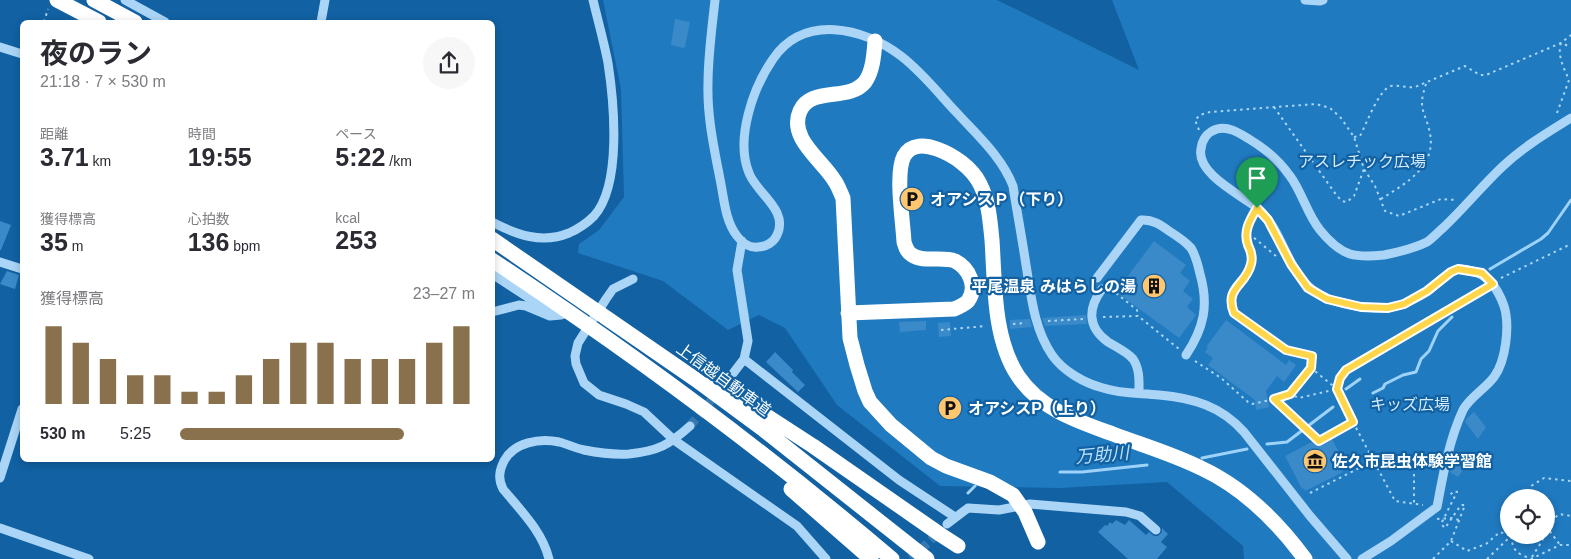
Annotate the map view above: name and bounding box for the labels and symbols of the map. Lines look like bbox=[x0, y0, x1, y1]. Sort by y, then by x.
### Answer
park label: アスレチック広場 bbox=[1298, 153, 1426, 170]
pin bbox=[1236, 157, 1278, 208]
parking icon: オアシスＰ（下り） bbox=[899, 186, 925, 212]
place label: オアシスＰ（下り） bbox=[930, 191, 1073, 208]
building icon: 平尾温泉 みはらしの湯 bbox=[1141, 273, 1167, 299]
place label: 平尾温泉 みはらしの湯 bbox=[972, 278, 1136, 295]
street label: 上信越自動車道 bbox=[673, 340, 774, 419]
parking icon: オアシスP（上り） bbox=[937, 395, 963, 421]
park label: キッズ広場 bbox=[1370, 396, 1450, 413]
place label: オアシスP（上り） bbox=[968, 400, 1106, 417]
water label: 万助川 bbox=[1074, 443, 1132, 467]
museum icon: 佐久市昆虫体験学習館 bbox=[1302, 448, 1328, 474]
place label: 佐久市昆虫体験学習館 bbox=[1331, 453, 1492, 470]

